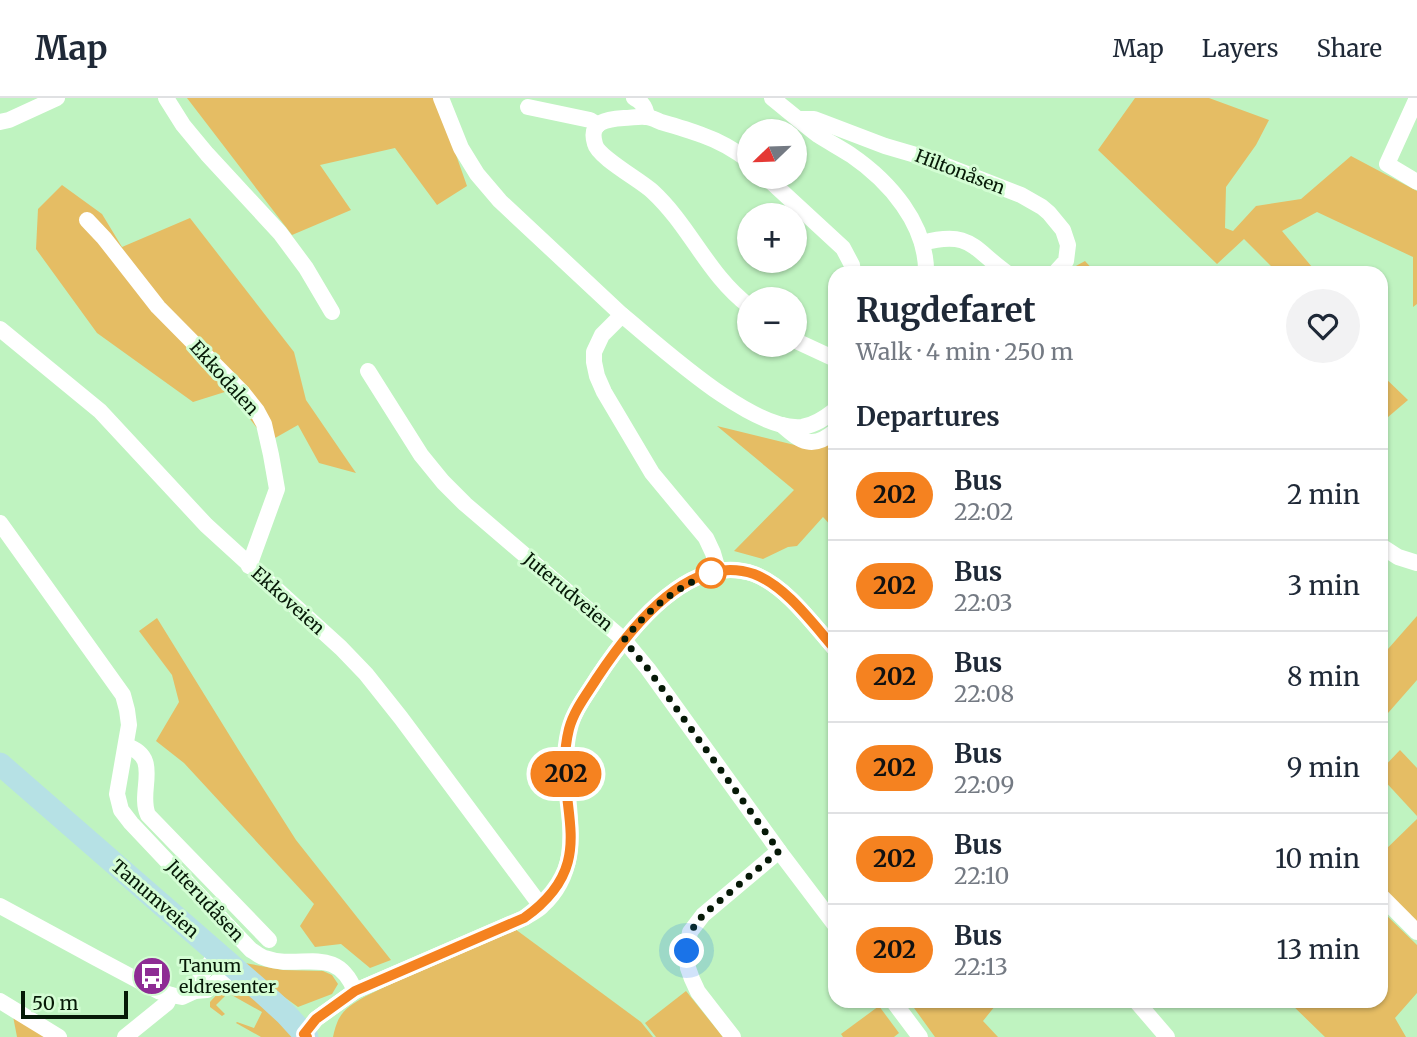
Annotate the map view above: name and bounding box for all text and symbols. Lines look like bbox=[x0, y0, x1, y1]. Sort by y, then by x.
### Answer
text: Map bbox=[35, 28, 108, 69]
text: Map bbox=[1113, 33, 1164, 64]
text: Layers bbox=[1202, 33, 1278, 64]
text: Share bbox=[1316, 33, 1382, 64]
north arrow bbox=[737, 119, 807, 189]
map controls bbox=[737, 119, 807, 357]
street label: Hiltonåsen bbox=[912, 144, 1008, 199]
button: + bbox=[737, 203, 807, 273]
button: − bbox=[737, 287, 807, 357]
button: heart bbox=[1286, 289, 1360, 363]
text: Rugdefaret bbox=[856, 290, 1036, 331]
street label: Ekkodalen bbox=[185, 336, 264, 420]
text: Walk · 4 min · 250 m bbox=[856, 337, 1073, 366]
text: Departures bbox=[856, 400, 1000, 433]
text: Bus bbox=[954, 464, 1002, 497]
text: 2 min bbox=[1287, 478, 1360, 511]
text: 202 bbox=[873, 479, 916, 510]
text: 22:02 bbox=[954, 497, 1014, 526]
street label: Juterudveien bbox=[518, 547, 618, 636]
text: Bus bbox=[954, 555, 1002, 588]
unlabelled marker bbox=[696, 558, 726, 588]
street label: Ekkoveien bbox=[247, 562, 330, 640]
text: 3 min bbox=[1288, 569, 1360, 602]
text: 202 bbox=[873, 570, 916, 601]
text: 22:03 bbox=[954, 588, 1013, 617]
text: Bus bbox=[954, 646, 1002, 679]
text: 8 min bbox=[1287, 660, 1360, 693]
text: 202 bbox=[873, 661, 916, 692]
text: 22:08 bbox=[954, 679, 1014, 708]
text: Bus bbox=[954, 737, 1002, 770]
line badge: 202 bbox=[526, 751, 606, 797]
text: 9 min bbox=[1287, 751, 1360, 784]
text: 202 bbox=[873, 752, 916, 783]
text: 202 bbox=[544, 758, 588, 789]
text: 22:09 bbox=[954, 770, 1014, 799]
text: Bus bbox=[954, 828, 1002, 861]
text: 10 min bbox=[1275, 842, 1360, 875]
text: 202 bbox=[873, 843, 916, 874]
street label: Tanumveien bbox=[107, 854, 204, 943]
street label: Juterudåsen bbox=[161, 854, 249, 946]
text: 22:10 bbox=[954, 861, 1009, 890]
text: Bus bbox=[954, 919, 1002, 952]
your location bbox=[669, 933, 704, 968]
text: 13 min bbox=[1276, 933, 1360, 966]
text: 202 bbox=[873, 934, 916, 965]
text: 22:13 bbox=[954, 952, 1008, 981]
place label: Tanum eldresenter bbox=[179, 954, 276, 998]
bus stop icon: Tanum eldresenter bbox=[131, 955, 173, 997]
scale bar bbox=[21, 988, 128, 1020]
text: 50 m bbox=[32, 991, 78, 1015]

